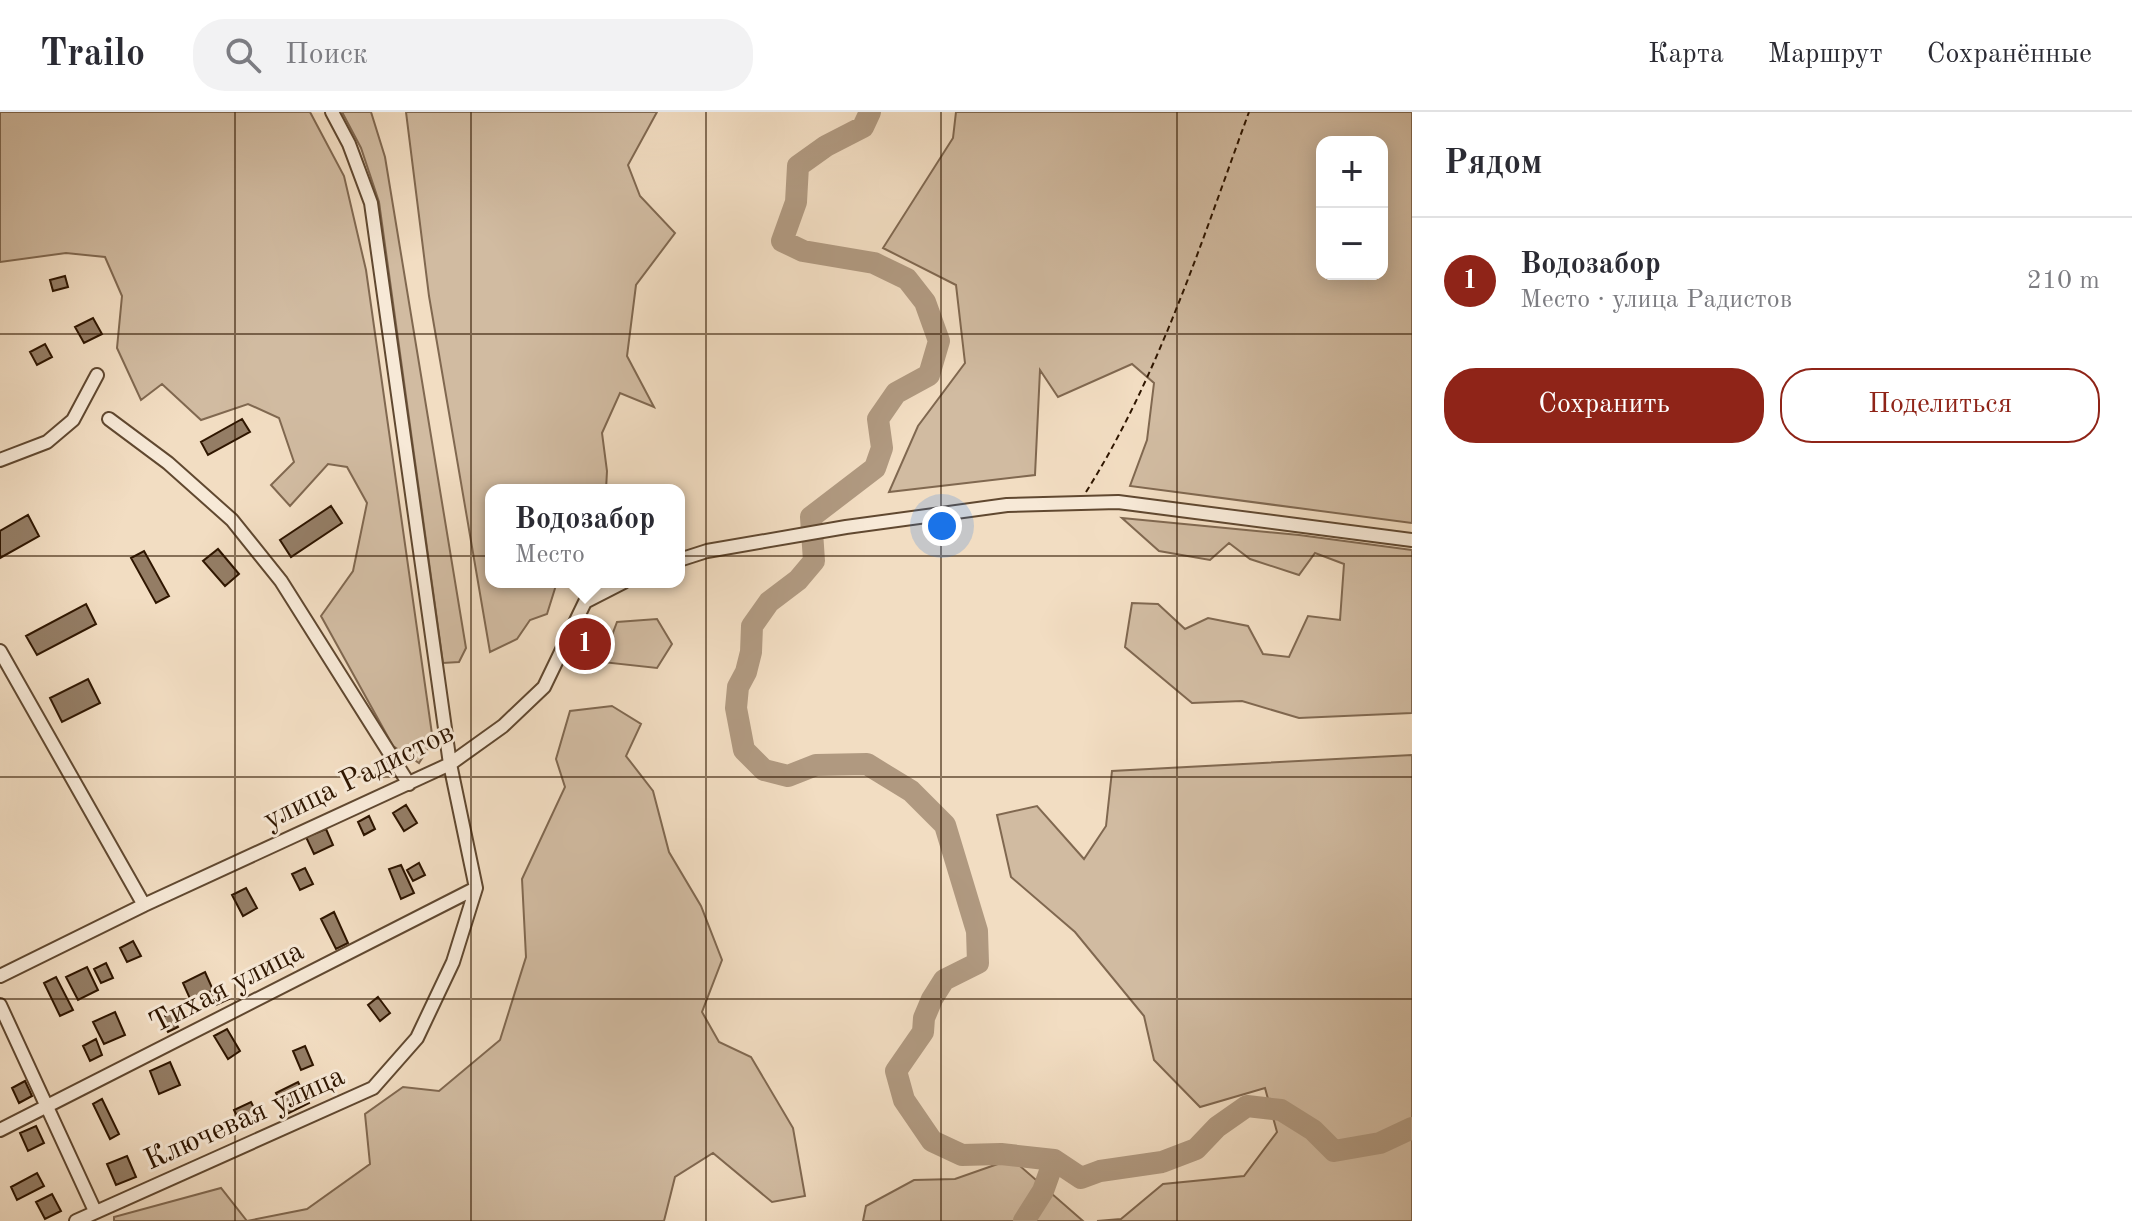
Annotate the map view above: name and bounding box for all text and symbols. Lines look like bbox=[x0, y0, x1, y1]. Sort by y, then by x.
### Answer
search box bbox=[193, 19, 753, 91]
icon: search bbox=[221, 33, 265, 77]
text: Trailo bbox=[40, 36, 145, 74]
text: Поиск bbox=[285, 40, 368, 70]
text: Карта bbox=[1648, 41, 1724, 69]
text: Маршрут bbox=[1768, 41, 1883, 69]
text: Сохранённые bbox=[1927, 41, 2092, 69]
map controls bbox=[1316, 136, 1388, 280]
button: + bbox=[1316, 136, 1388, 208]
text: Рядом bbox=[1444, 147, 1543, 181]
button: − bbox=[1316, 208, 1388, 280]
text: Водозабор bbox=[1520, 250, 1661, 280]
text: 1 bbox=[1462, 268, 1478, 294]
text: 210 m bbox=[2027, 268, 2100, 294]
text: Место · улица Радистов bbox=[1520, 287, 1792, 313]
button: Сохранить bbox=[1444, 368, 1764, 443]
button: Поделиться bbox=[1780, 368, 2100, 443]
popup bbox=[485, 484, 685, 588]
text: Водозабор bbox=[515, 505, 655, 535]
your location bbox=[922, 506, 962, 546]
text: Место bbox=[515, 542, 585, 568]
pin: 1 bbox=[559, 614, 611, 674]
street label: улица Радистов bbox=[259, 718, 459, 836]
street label: Тихая улица bbox=[145, 936, 309, 1039]
street label: Ключевая улица bbox=[140, 1061, 350, 1176]

